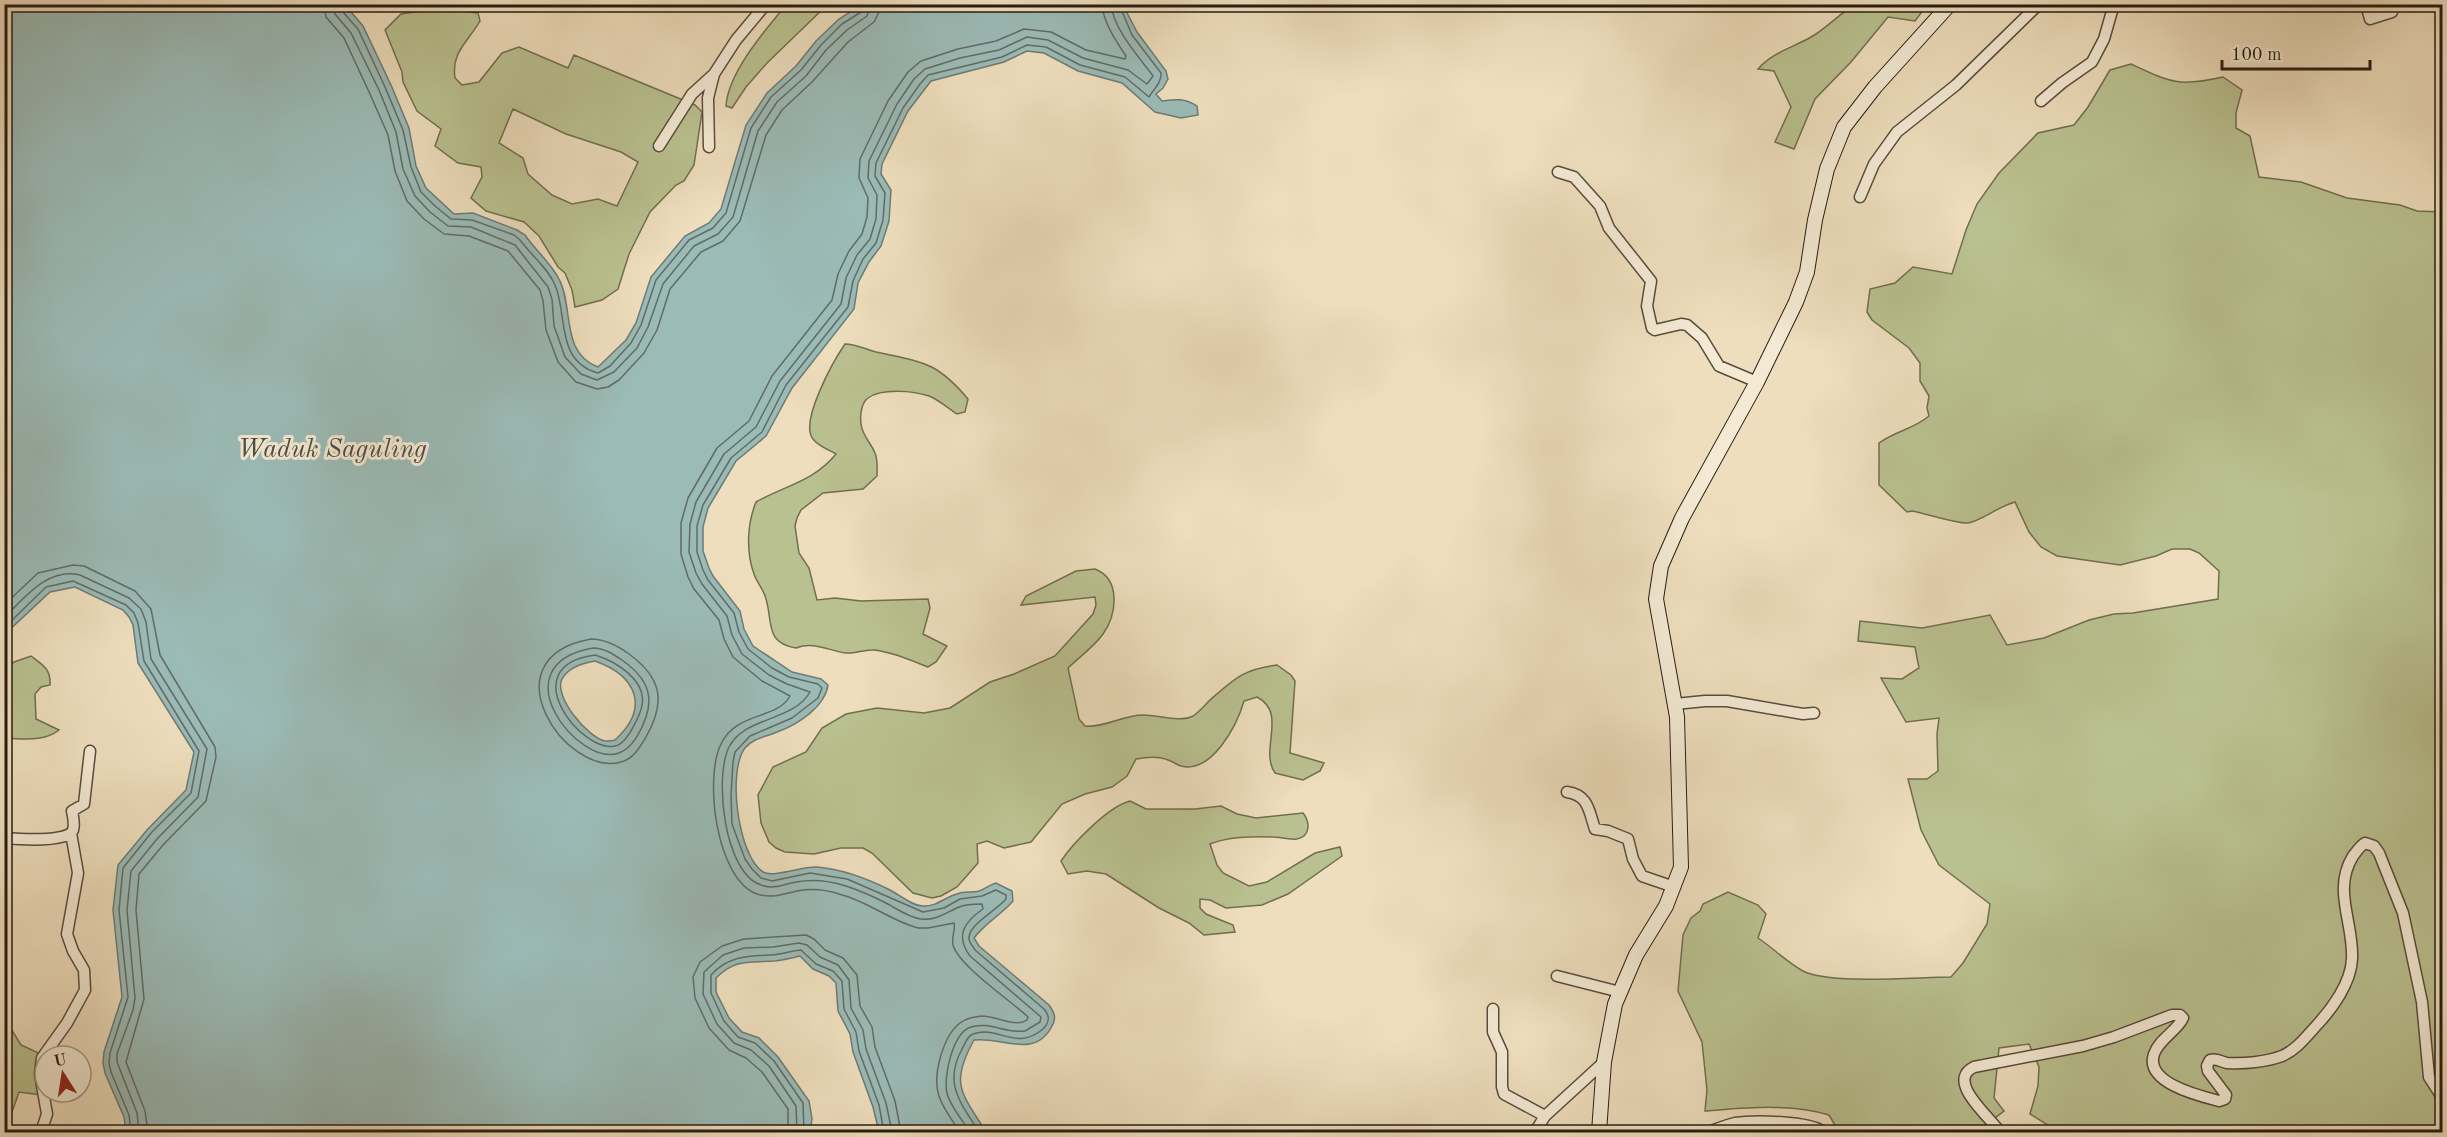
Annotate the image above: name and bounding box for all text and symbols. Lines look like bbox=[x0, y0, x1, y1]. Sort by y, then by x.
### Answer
scale bar bbox=[2222, 33, 2370, 71]
text: 100 m bbox=[2231, 46, 2282, 64]
water label: Waduk Saguling bbox=[237, 437, 427, 463]
north arrow bbox=[33, 1044, 93, 1104]
text: U bbox=[52, 1052, 68, 1070]

